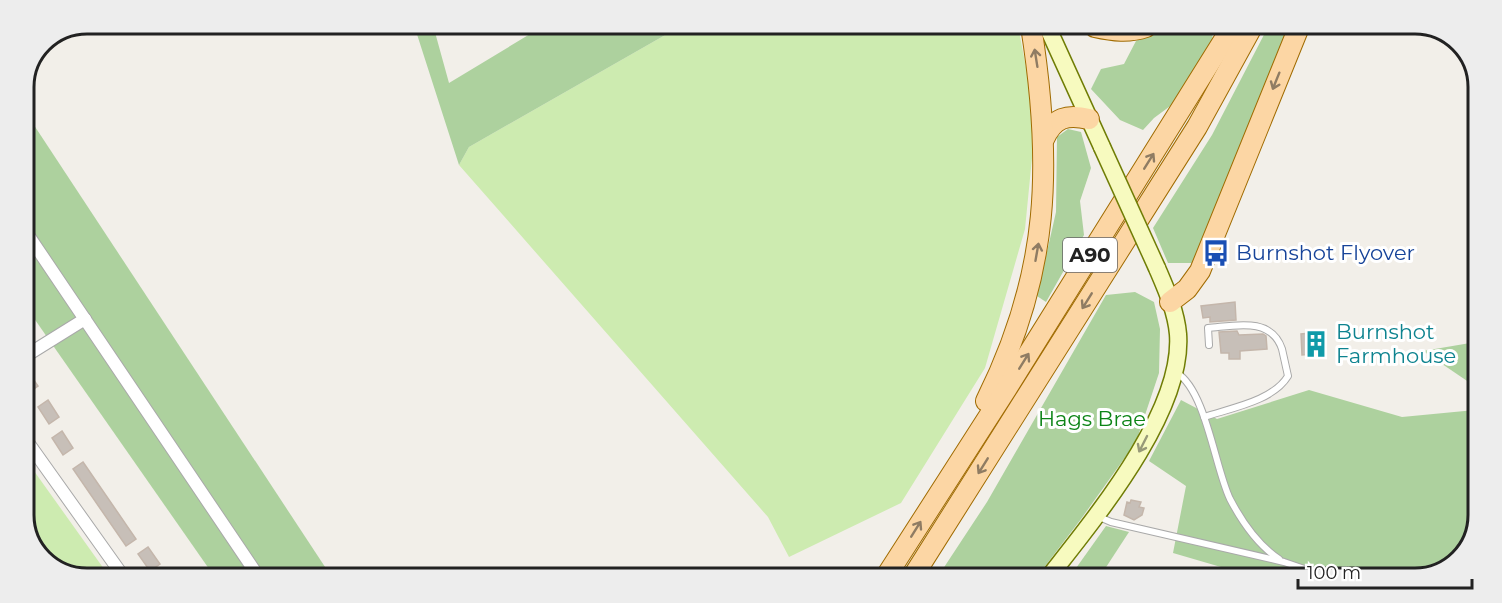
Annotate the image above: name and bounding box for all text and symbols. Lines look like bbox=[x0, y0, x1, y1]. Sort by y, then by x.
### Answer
one-way arrow bbox=[1031, 49, 1042, 68]
one-way arrow bbox=[1270, 72, 1281, 90]
one-way arrow bbox=[1143, 152, 1156, 169]
road number: A90 bbox=[1063, 238, 1117, 272]
bus stop icon: Burnshot Flyover bbox=[1201, 238, 1231, 268]
place label: Burnshot Flyover bbox=[1236, 240, 1415, 265]
one-way arrow bbox=[1032, 243, 1043, 262]
one-way arrow bbox=[1081, 292, 1093, 309]
place label: Burnshot Farmhouse bbox=[1336, 319, 1456, 368]
building icon: Burnshot Farmhouse bbox=[1301, 329, 1331, 359]
one-way arrow bbox=[1017, 353, 1030, 370]
park label: Hags Brae bbox=[1038, 406, 1146, 431]
one-way arrow bbox=[1137, 435, 1149, 452]
one-way arrow bbox=[977, 457, 989, 474]
one-way arrow bbox=[909, 521, 922, 538]
scale bar bbox=[1298, 552, 1472, 590]
text: 100 m bbox=[1307, 562, 1361, 584]

